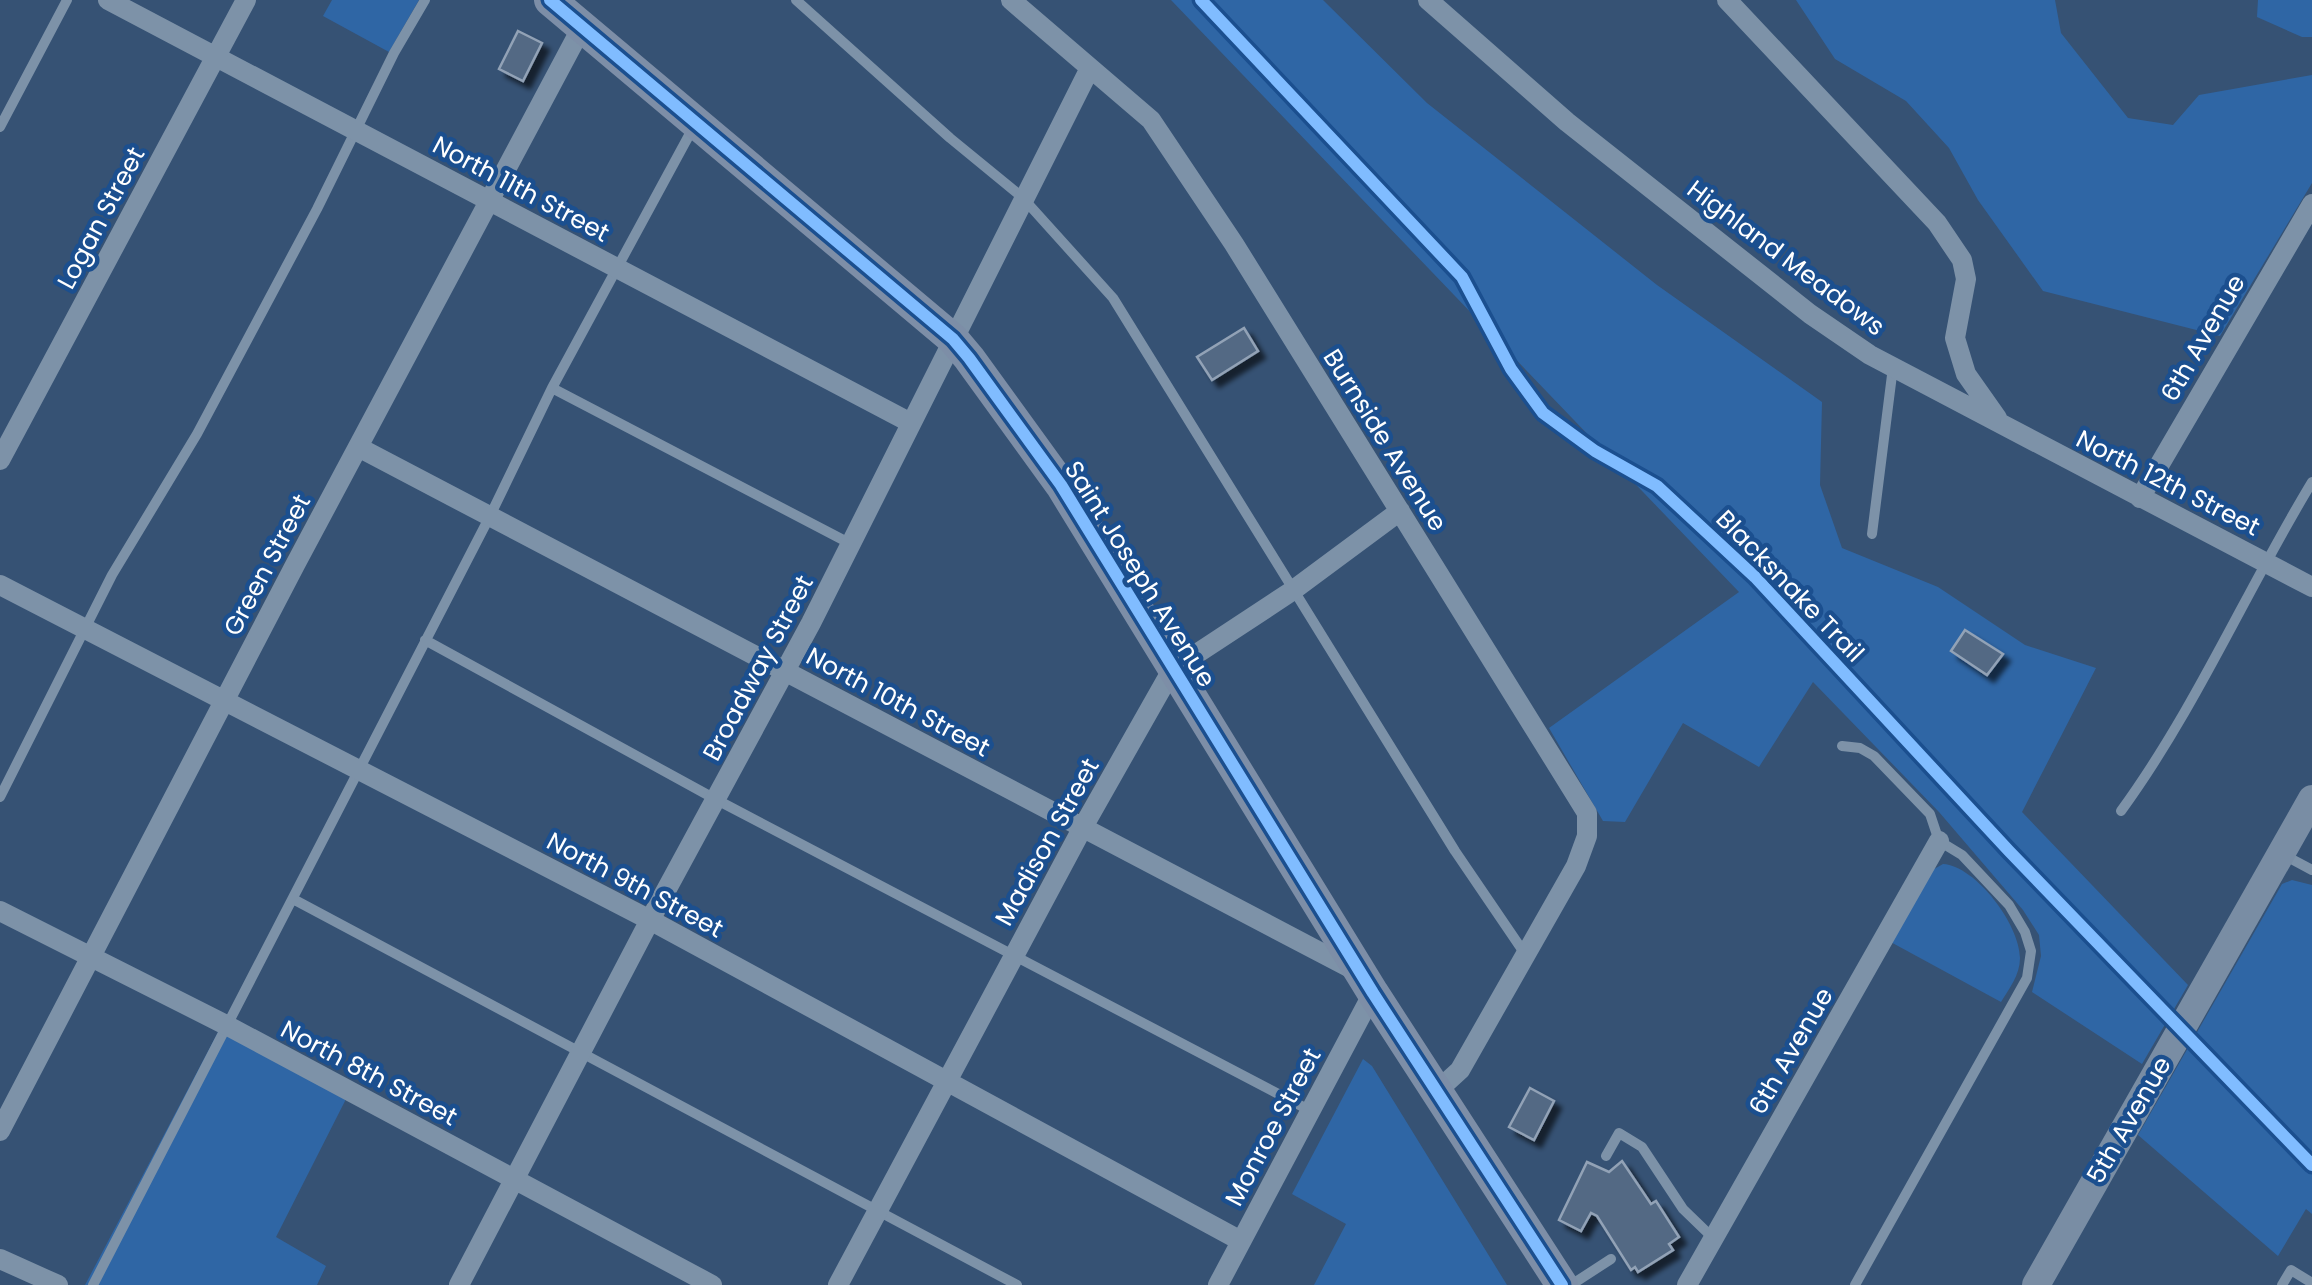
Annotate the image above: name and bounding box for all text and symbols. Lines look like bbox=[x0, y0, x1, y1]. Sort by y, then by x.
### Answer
street label: North 11th Street bbox=[426, 128, 616, 250]
street label: Logan Street bbox=[49, 141, 153, 295]
street label: Highland Meadows bbox=[1680, 172, 1892, 344]
street label: 6th Avenue bbox=[2152, 268, 2254, 408]
street label: Burnside Avenue bbox=[1315, 342, 1455, 538]
street label: North 12th Street bbox=[2070, 422, 2266, 544]
street label: Saint Joseph Avenue bbox=[1056, 454, 1224, 694]
street label: Green Street bbox=[215, 488, 319, 642]
street label: Blacksnake Trail bbox=[1708, 502, 1872, 670]
street label: Broadway Street bbox=[694, 569, 822, 767]
street label: North 10th Street bbox=[800, 639, 996, 765]
street label: Madison Street bbox=[987, 752, 1107, 932]
street label: North 9th Street bbox=[541, 824, 729, 946]
street label: 6th Avenue bbox=[1740, 981, 1842, 1121]
street label: North 8th Street bbox=[275, 1012, 463, 1134]
street label: Monroe Street bbox=[1217, 1042, 1329, 1212]
street label: 5th Avenue bbox=[2079, 1050, 2179, 1190]

